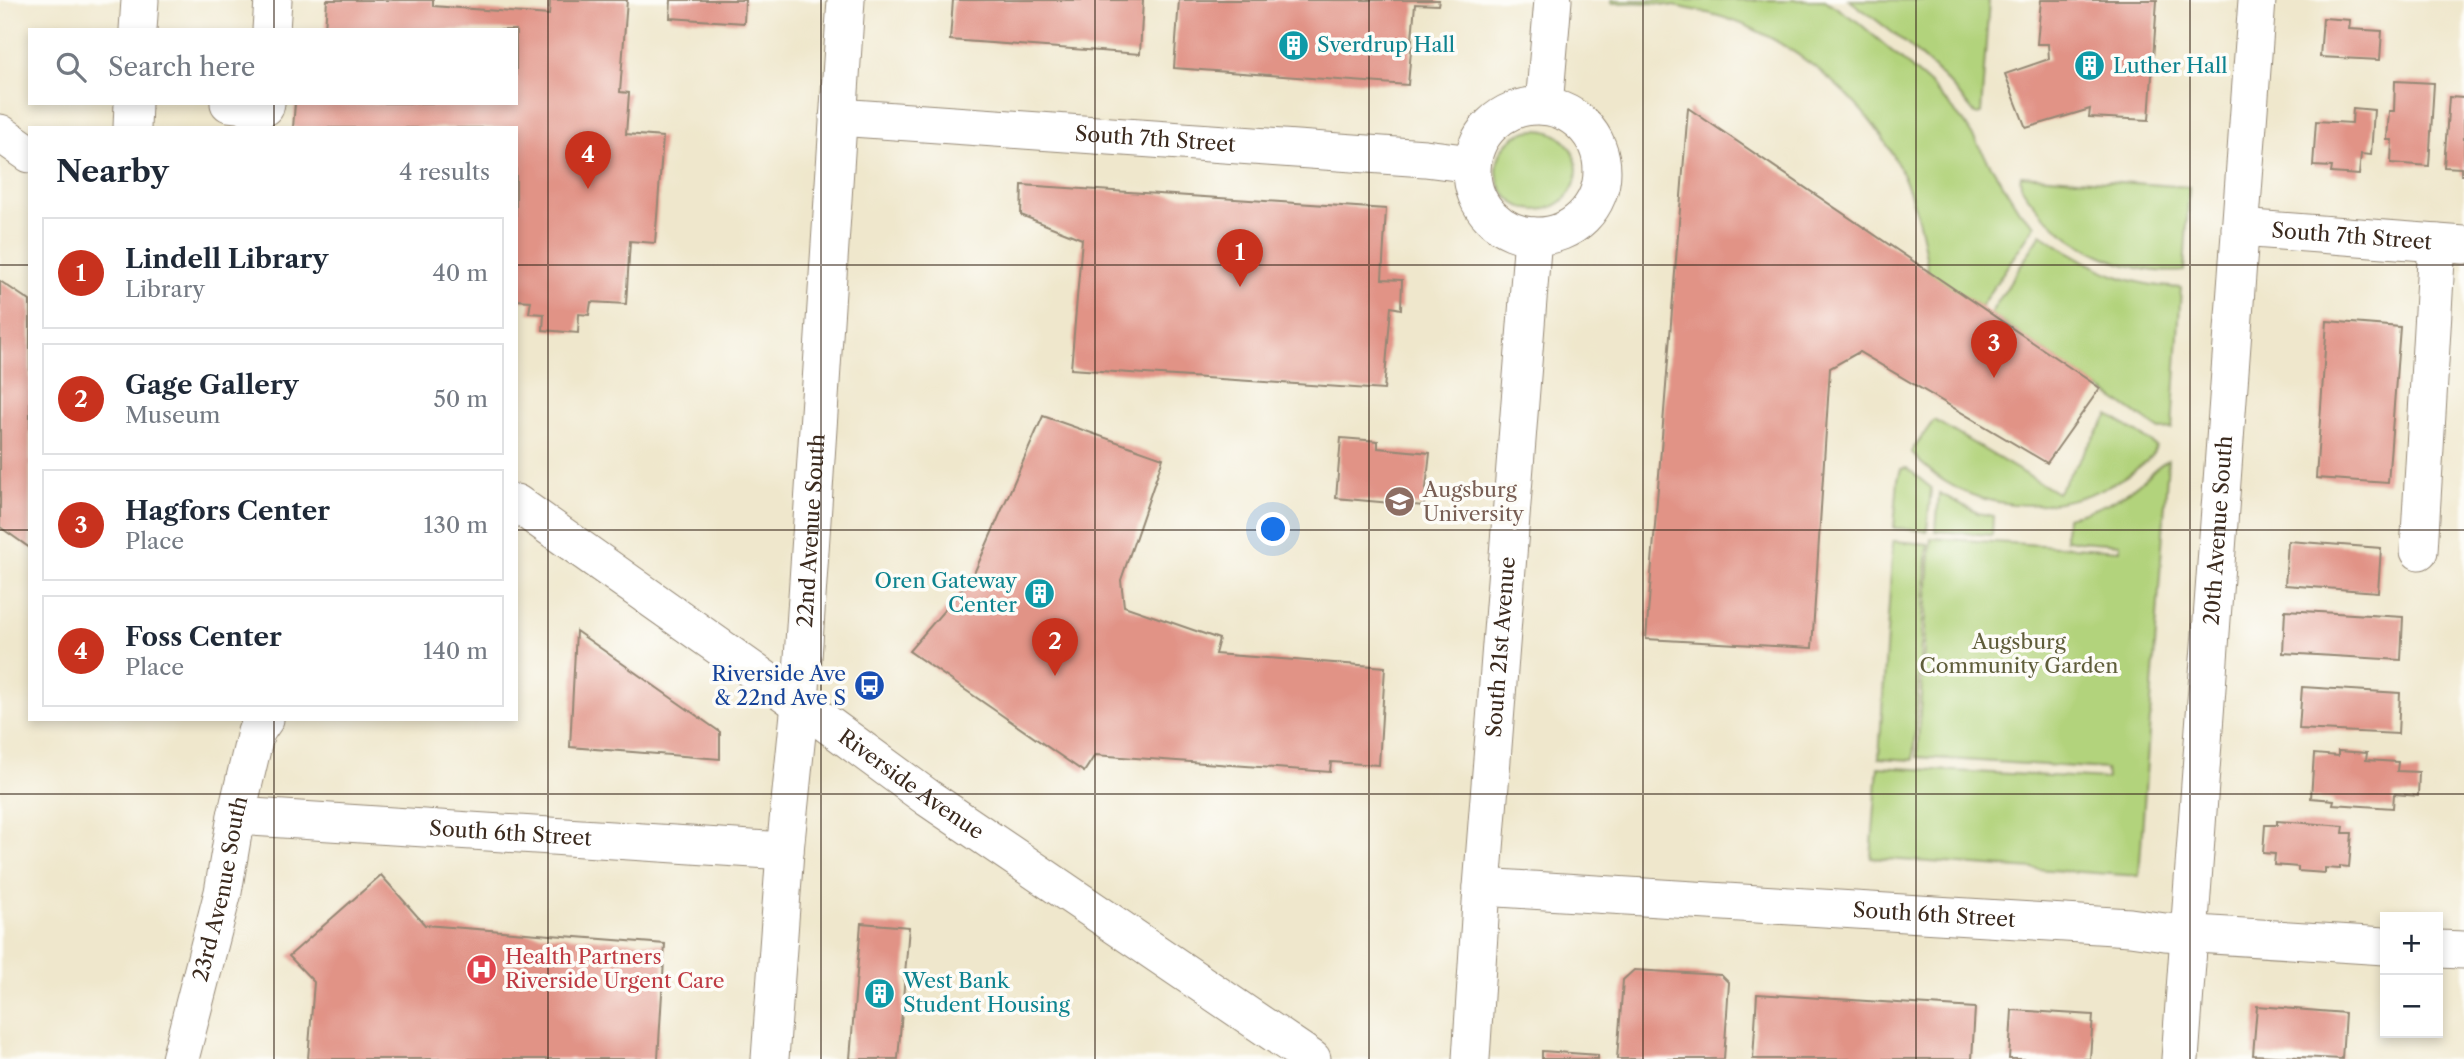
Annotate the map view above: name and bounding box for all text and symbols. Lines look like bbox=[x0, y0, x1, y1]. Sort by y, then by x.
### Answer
search box bbox=[28, 28, 518, 105]
building icon: Sverdrup Hall bbox=[1277, 28, 1311, 62]
place label: Sverdrup Hall bbox=[1317, 32, 1455, 57]
icon: search bbox=[52, 48, 90, 86]
building icon: Luther Hall bbox=[2073, 49, 2107, 83]
text: Search here bbox=[108, 51, 255, 83]
place label: Luther Hall bbox=[2113, 53, 2227, 78]
street label: South 7th Street bbox=[1074, 121, 1237, 157]
pin: 4 bbox=[565, 131, 611, 189]
text: Nearby bbox=[56, 153, 169, 190]
text: 4 results bbox=[399, 158, 490, 186]
street label: South 7th Street bbox=[2271, 217, 2433, 255]
pin: 1 bbox=[1217, 229, 1263, 287]
text: Lindell Library bbox=[125, 243, 328, 275]
text: 1 bbox=[76, 259, 86, 287]
text: 40 m bbox=[433, 259, 488, 287]
text: Library bbox=[125, 275, 205, 303]
pin: 3 bbox=[1971, 320, 2017, 378]
text: Gage Gallery bbox=[125, 369, 299, 401]
text: 2 bbox=[74, 385, 88, 413]
text: 50 m bbox=[433, 385, 488, 413]
text: Museum bbox=[125, 401, 221, 429]
street label: 22nd Avenue South bbox=[792, 433, 830, 628]
street label: 20th Avenue South bbox=[2199, 435, 2237, 626]
place label: Augsburg University bbox=[1422, 477, 1524, 526]
school or university icon: Augsburg University bbox=[1383, 485, 1417, 519]
text: Hagfors Center bbox=[125, 495, 330, 527]
text: 3 bbox=[75, 511, 88, 539]
text: 130 m bbox=[424, 511, 488, 539]
your location bbox=[1256, 512, 1290, 546]
text: Place bbox=[125, 527, 184, 555]
street label: South 21st Avenue bbox=[1481, 556, 1520, 738]
place label: Oren Gateway Center bbox=[875, 568, 1017, 617]
building icon: Oren Gateway Center bbox=[1023, 576, 1057, 610]
pin: 2 bbox=[1032, 618, 1078, 676]
text: Foss Center bbox=[125, 621, 282, 653]
park label: Augsburg Community Garden bbox=[1920, 629, 2118, 678]
text: 4 bbox=[74, 637, 88, 665]
text: 140 m bbox=[423, 637, 488, 665]
text: Place bbox=[125, 653, 184, 681]
place label: Riverside Ave & 22nd Ave S bbox=[711, 661, 846, 710]
bus stop icon: Riverside Ave & 22nd Ave S bbox=[852, 669, 886, 703]
street label: Riverside Avenue bbox=[834, 724, 989, 844]
street label: 23rd Avenue South bbox=[187, 794, 252, 984]
street label: South 6th Street bbox=[429, 815, 593, 851]
street label: South 6th Street bbox=[1852, 897, 2017, 932]
map controls bbox=[2380, 912, 2443, 1038]
button: + bbox=[2380, 912, 2443, 975]
place label: Health Partners Riverside Urgent Care bbox=[505, 944, 725, 993]
hospital icon: Health Partners Riverside Urgent Care bbox=[465, 952, 499, 986]
place label: West Bank Student Housing bbox=[902, 968, 1071, 1017]
button: − bbox=[2380, 975, 2443, 1038]
building icon: West Bank Student Housing bbox=[863, 976, 897, 1010]

